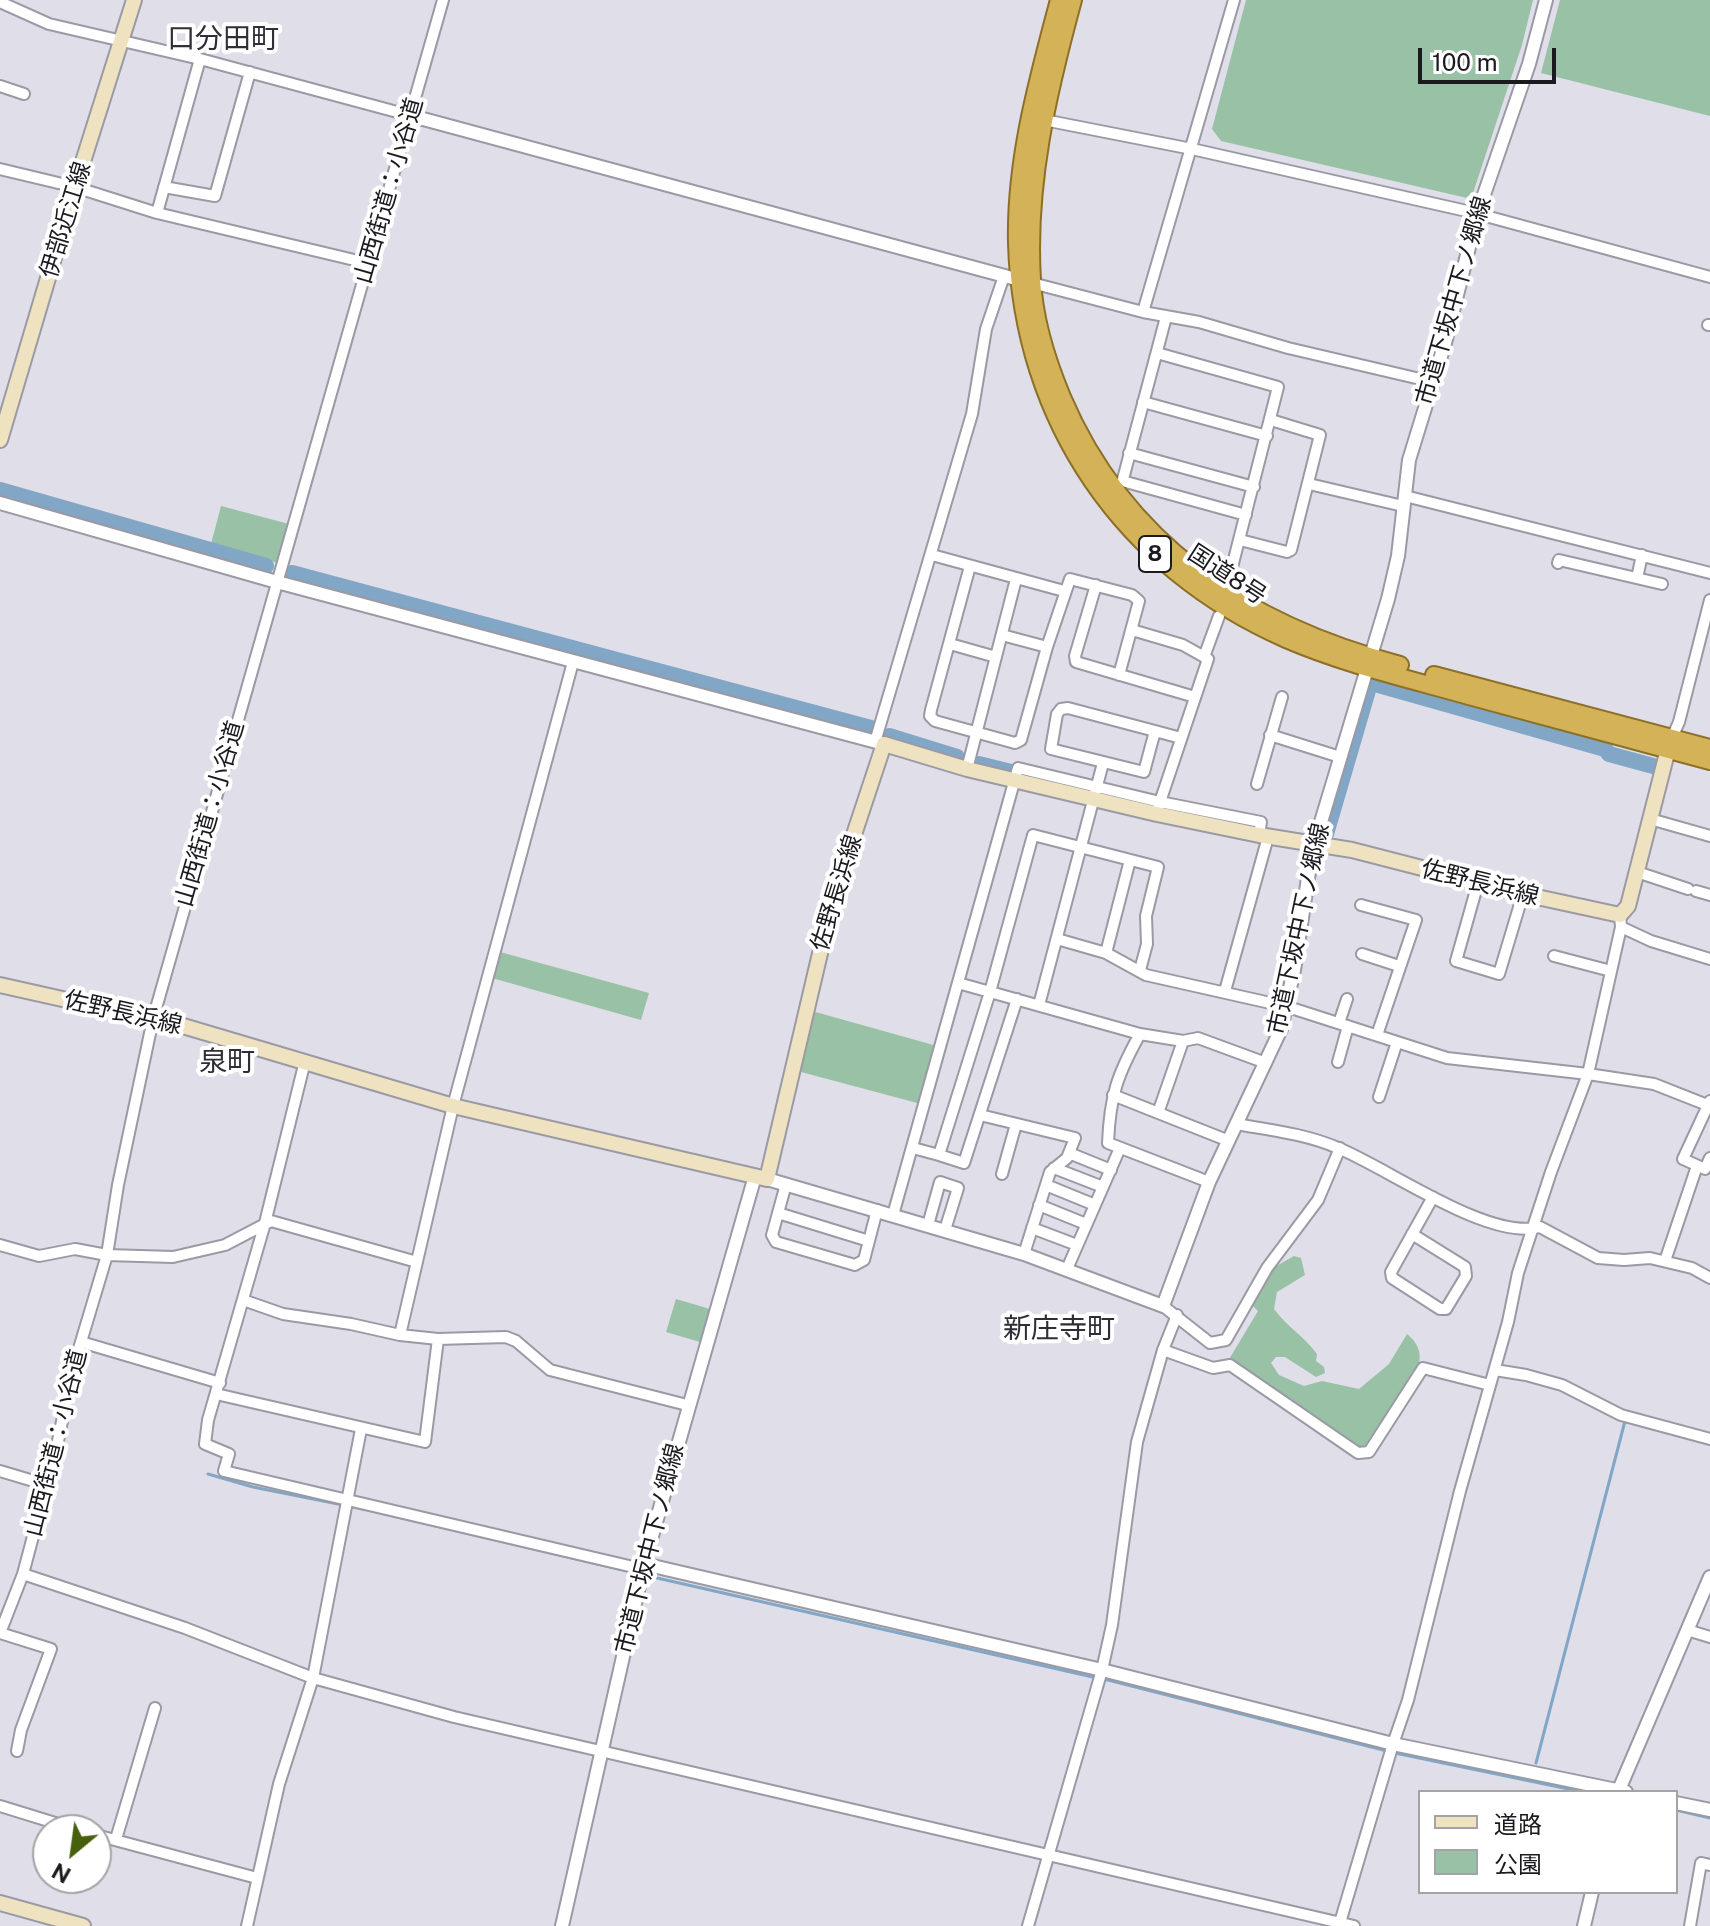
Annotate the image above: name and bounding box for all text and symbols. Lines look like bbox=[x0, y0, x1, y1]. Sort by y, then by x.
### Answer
district label: 口分田町 bbox=[167, 22, 279, 56]
scale bar bbox=[1422, 32, 1560, 82]
text: 100 m bbox=[1432, 48, 1498, 76]
street label: 山西街道：小谷道 bbox=[349, 95, 429, 287]
street label: 伊部近江線 bbox=[35, 158, 97, 282]
street label: 市道下坂中下ノ郷線 bbox=[1410, 193, 1498, 409]
road number: 8 bbox=[1139, 536, 1171, 572]
street label: 国道8号 bbox=[1182, 539, 1272, 611]
street label: 山西街道：小谷道 bbox=[170, 718, 250, 910]
street label: 市道下坂中下ノ郷線 bbox=[1262, 820, 1336, 1038]
street label: 佐野長浜線 bbox=[806, 831, 868, 955]
street label: 佐野長浜線 bbox=[1418, 855, 1542, 911]
street label: 佐野長浜線 bbox=[61, 985, 185, 1041]
district label: 泉町 bbox=[199, 1045, 255, 1079]
district label: 新庄寺町 bbox=[1003, 1312, 1115, 1346]
street label: 山西街道：小谷道 bbox=[19, 1346, 93, 1540]
street label: 市道下坂中下ノ郷線 bbox=[610, 1441, 690, 1657]
legend bbox=[1418, 1790, 1678, 1894]
text: 道路 bbox=[1494, 1810, 1542, 1838]
north arrow bbox=[32, 1814, 112, 1894]
text: 公園 bbox=[1494, 1850, 1542, 1878]
text: N bbox=[48, 1858, 75, 1889]

